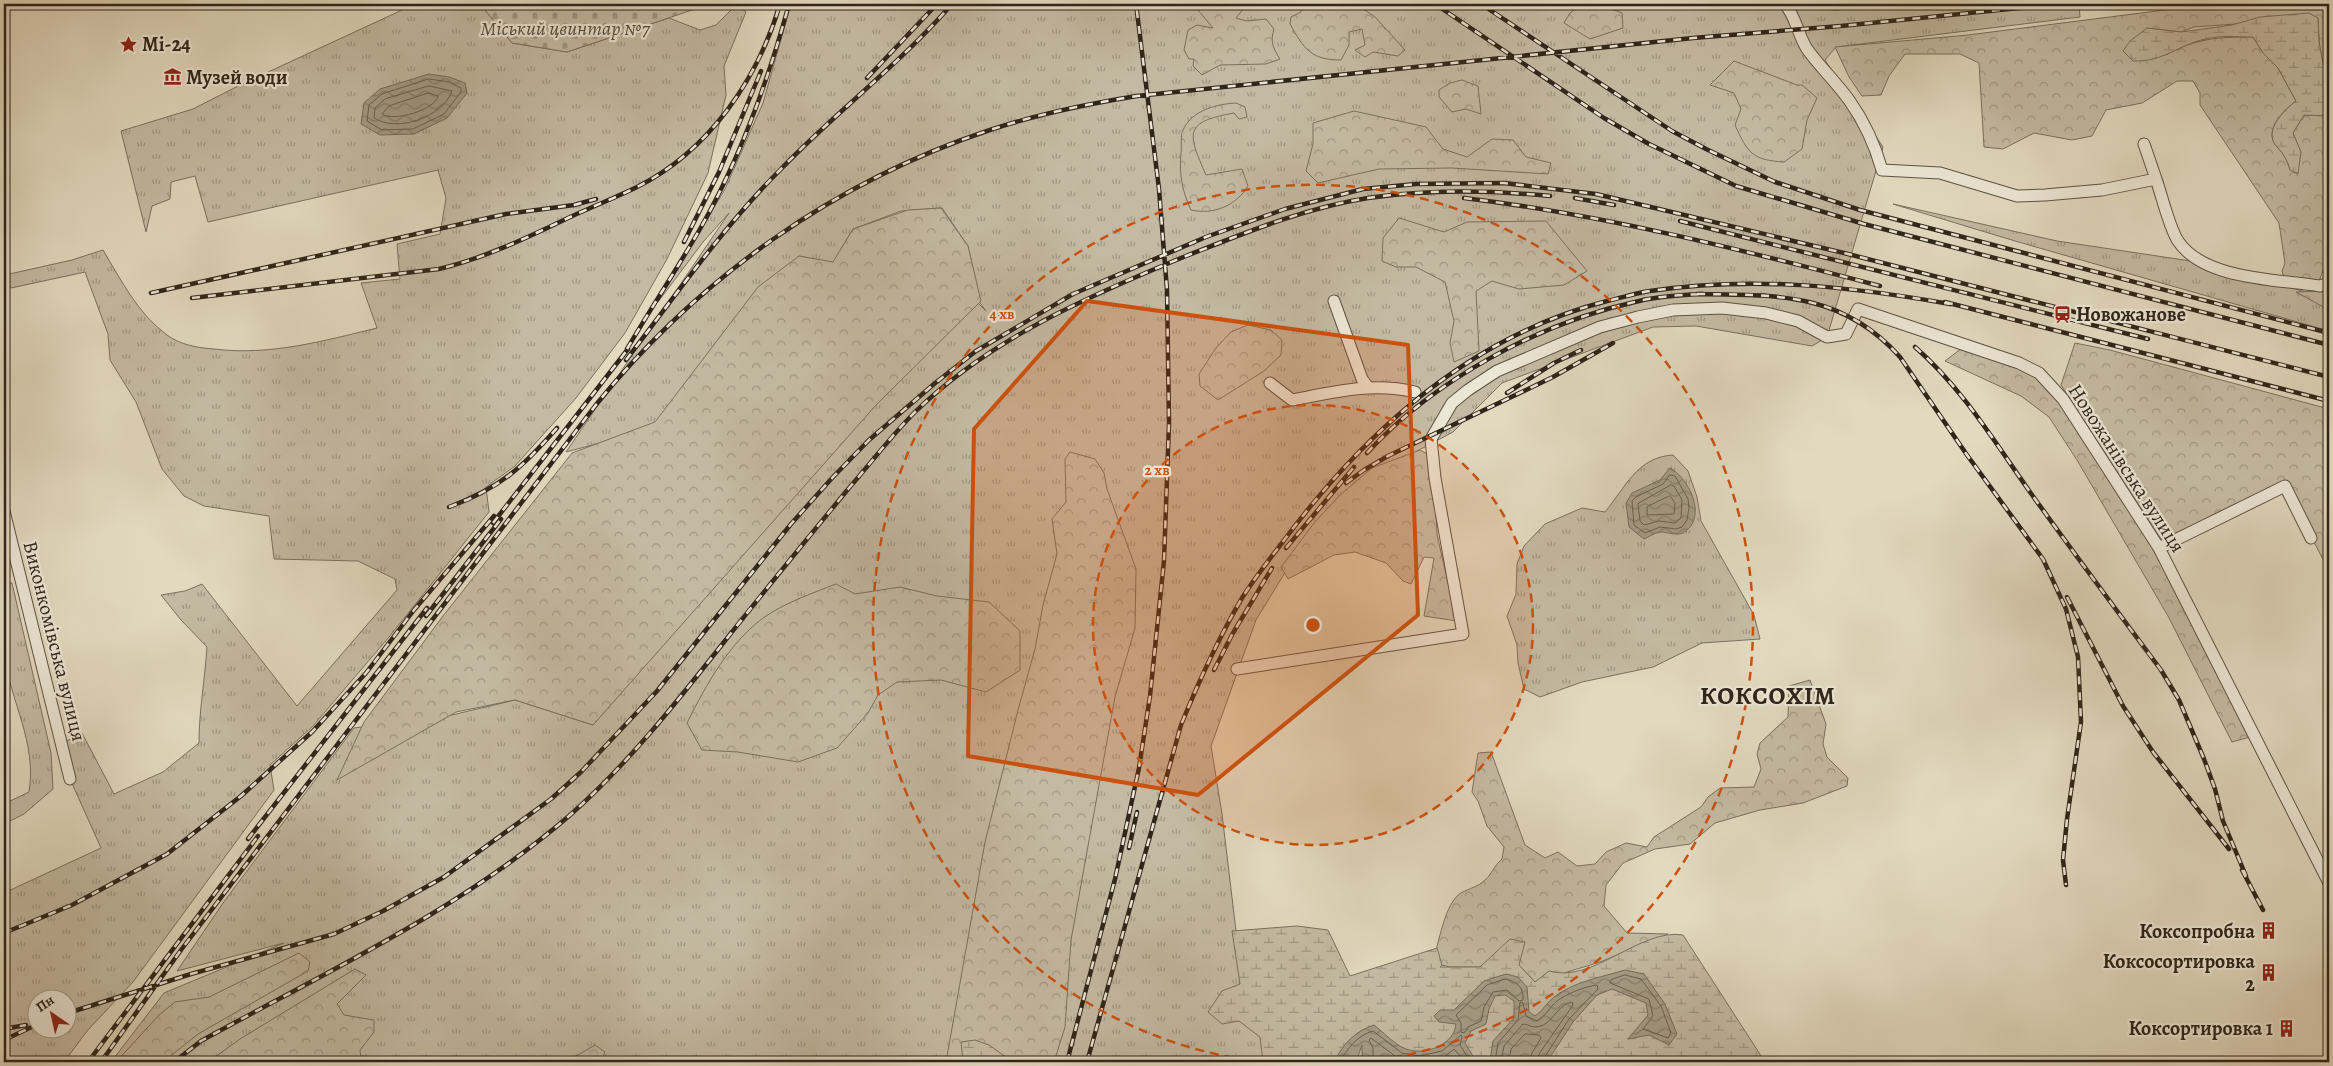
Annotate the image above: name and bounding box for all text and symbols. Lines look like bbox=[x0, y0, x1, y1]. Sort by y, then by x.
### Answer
park label: Міський цвинтар №7 bbox=[480, 15, 651, 42]
place label: Мі-24 bbox=[142, 31, 191, 58]
place icon: Мі-24 bbox=[118, 34, 138, 54]
place label: Музей води bbox=[186, 64, 288, 91]
museum icon: Музей води bbox=[162, 67, 182, 87]
place label: Новожанове bbox=[2076, 301, 2186, 328]
text: 4 хв bbox=[990, 304, 1014, 324]
station icon: Новожанове bbox=[2052, 304, 2072, 324]
street label: Новожанівська вулиця bbox=[2062, 379, 2191, 558]
text: 2 хв bbox=[1144, 460, 1170, 480]
street label: Виконкомівська вулиця bbox=[17, 538, 92, 744]
centre of rings bbox=[1304, 616, 1322, 634]
district label: КОКСОХІМ bbox=[1700, 679, 1836, 713]
place label: Коксопробна bbox=[2139, 918, 2255, 945]
building icon: Коксопробна bbox=[2259, 921, 2279, 941]
place label: Коксосортировка 2 bbox=[2103, 948, 2255, 998]
building icon: Коксосортировка 2 bbox=[2259, 963, 2279, 983]
north arrow bbox=[28, 988, 78, 1038]
text: Пн bbox=[32, 991, 58, 1017]
place label: Коксортировка 1 bbox=[2128, 1015, 2273, 1042]
building icon: Коксортировка 1 bbox=[2277, 1018, 2297, 1038]

